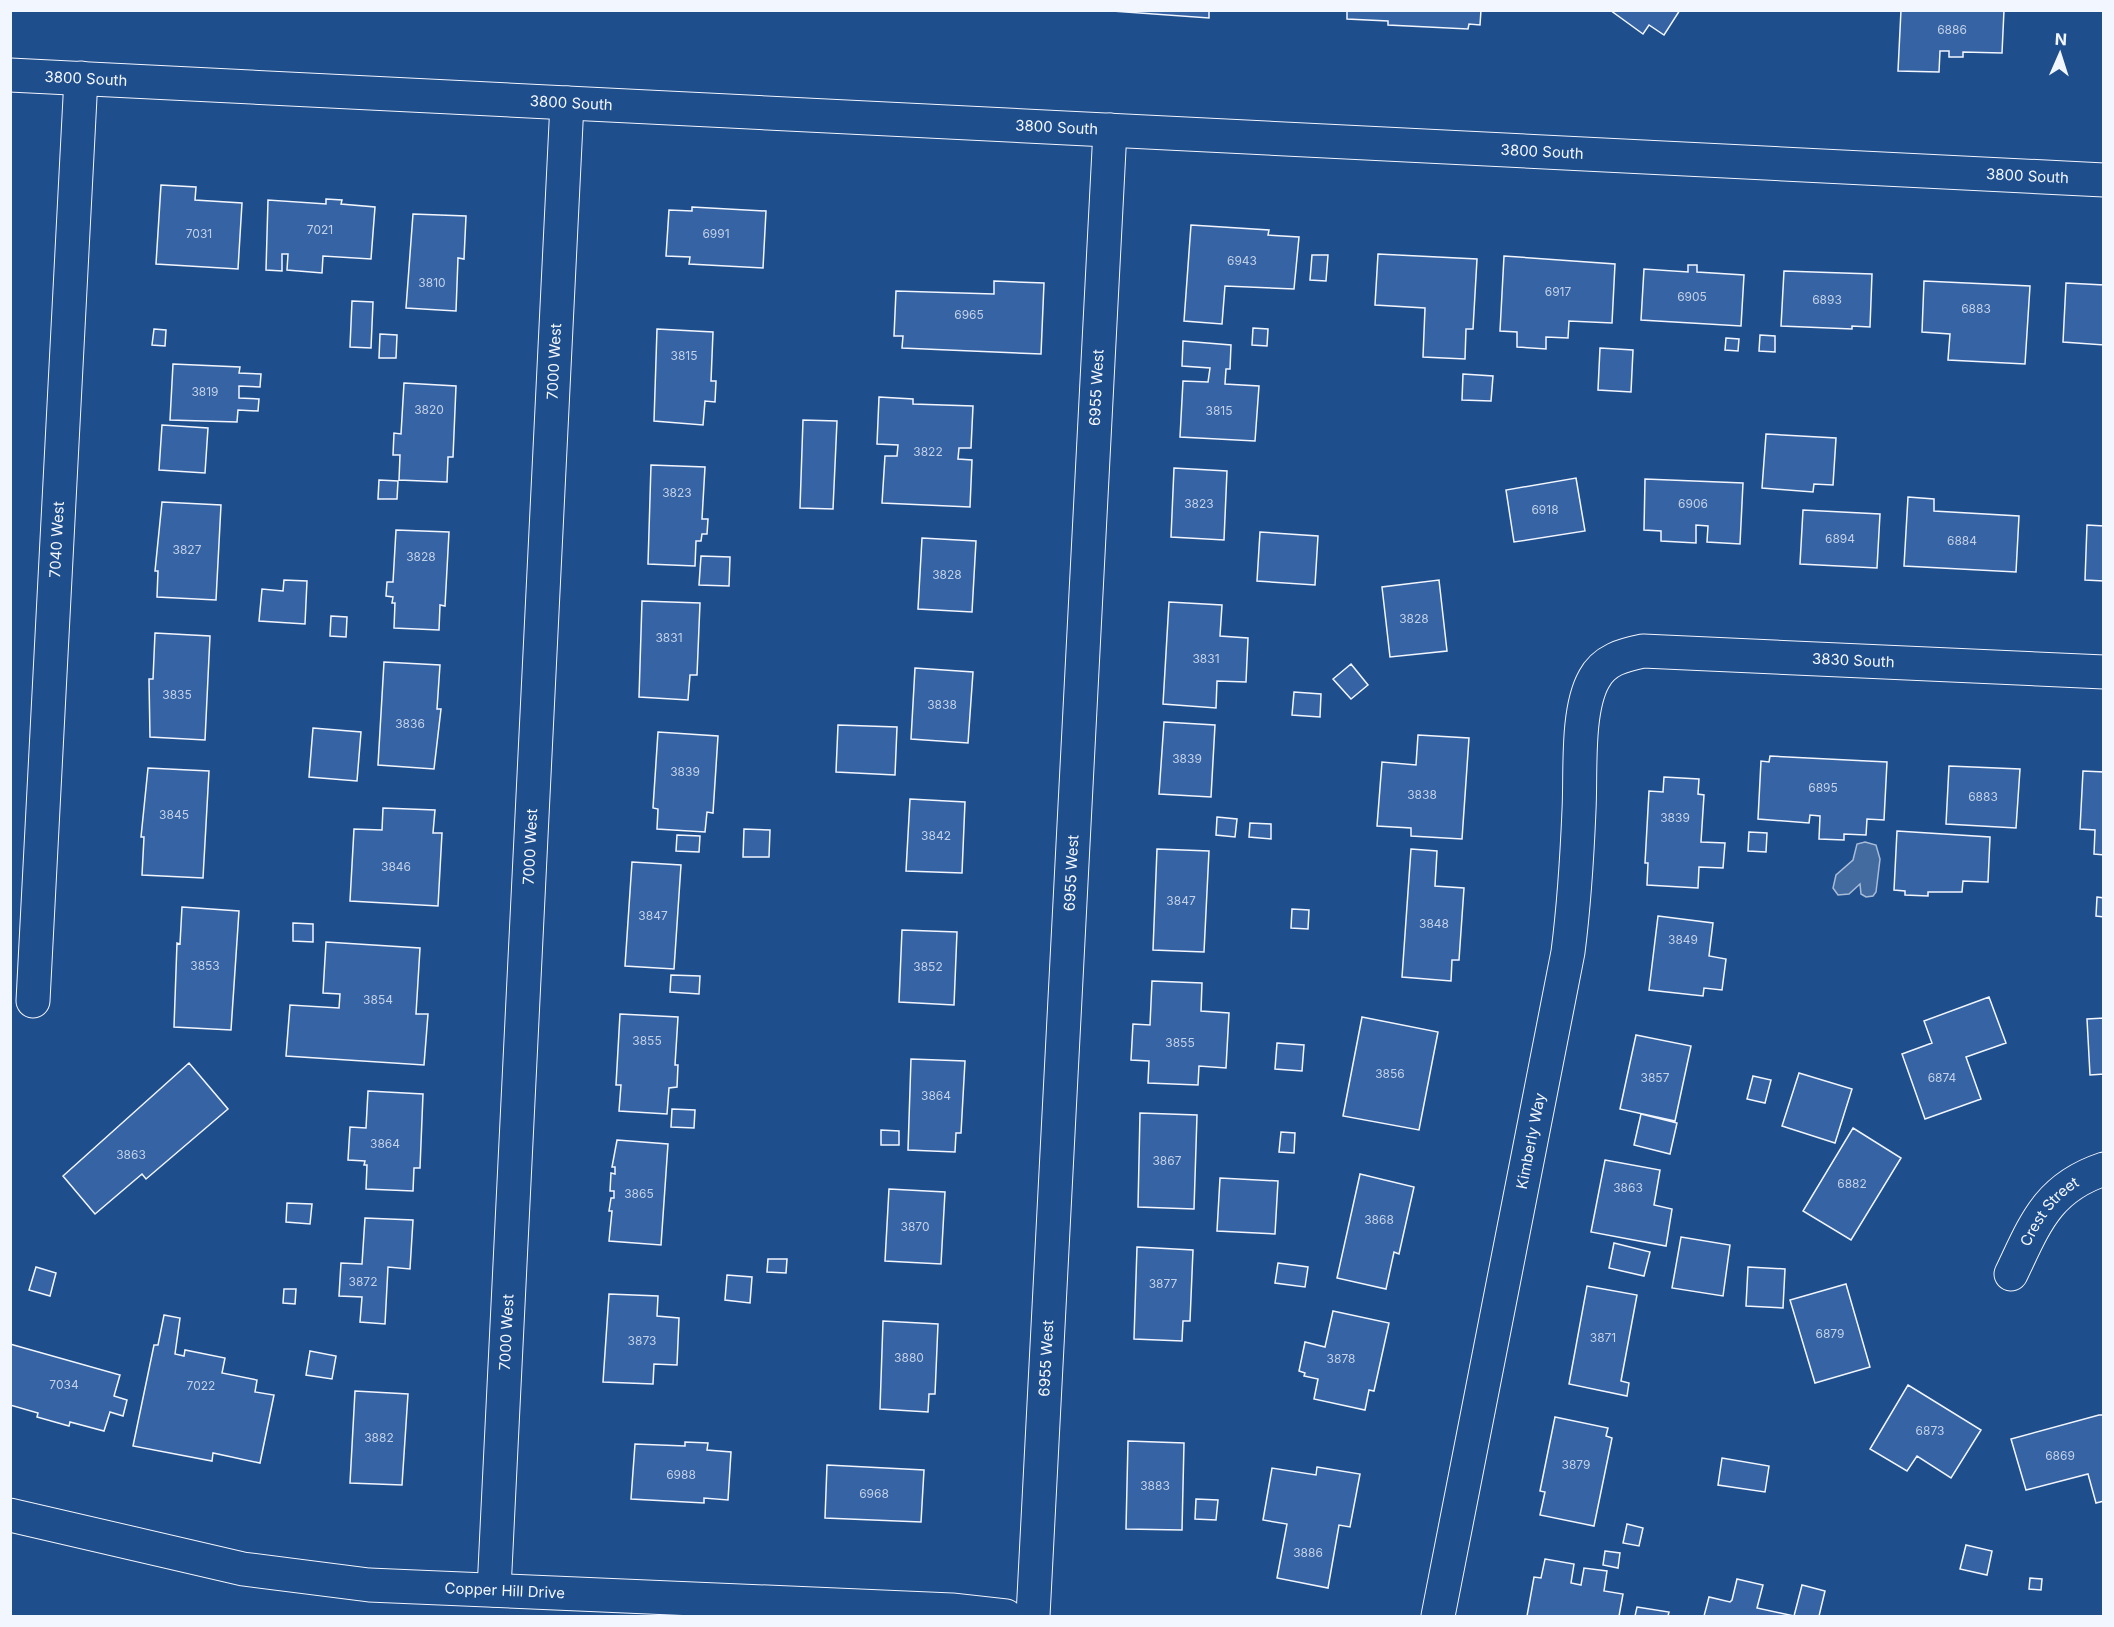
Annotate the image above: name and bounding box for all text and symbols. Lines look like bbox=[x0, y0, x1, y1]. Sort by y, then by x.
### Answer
house number: 6886 bbox=[1937, 22, 1967, 37]
north arrow bbox=[2030, 24, 2090, 84]
text: N bbox=[2054, 29, 2067, 49]
street label: 3800 South bbox=[44, 67, 128, 90]
street label: 3800 South bbox=[529, 91, 613, 114]
street label: 3800 South bbox=[1015, 115, 1099, 139]
street label: 3800 South bbox=[1500, 140, 1584, 163]
street label: 3800 South bbox=[1986, 164, 2069, 187]
house number: 7021 bbox=[307, 222, 333, 237]
house number: 7031 bbox=[186, 226, 212, 241]
house number: 6991 bbox=[702, 226, 730, 241]
house number: 6943 bbox=[1227, 253, 1257, 268]
house number: 3810 bbox=[418, 275, 446, 290]
house number: 6917 bbox=[1545, 284, 1571, 299]
house number: 6905 bbox=[1677, 289, 1707, 304]
house number: 6893 bbox=[1812, 292, 1842, 307]
house number: 6883 bbox=[1961, 301, 1991, 316]
house number: 6965 bbox=[954, 307, 984, 322]
street label: 7000 West bbox=[542, 323, 565, 400]
house number: 3815 bbox=[670, 348, 698, 363]
street label: 6955 West bbox=[1085, 349, 1108, 426]
house number: 3819 bbox=[191, 384, 219, 399]
house number: 3820 bbox=[414, 402, 444, 417]
house number: 3815 bbox=[1205, 403, 1233, 418]
house number: 3822 bbox=[913, 444, 943, 459]
house number: 3823 bbox=[662, 485, 692, 500]
house number: 3823 bbox=[1184, 496, 1214, 511]
house number: 6906 bbox=[1678, 496, 1708, 511]
street label: 7040 West bbox=[45, 501, 68, 578]
house number: 6918 bbox=[1531, 502, 1559, 517]
house number: 6894 bbox=[1825, 531, 1855, 546]
house number: 6884 bbox=[1947, 533, 1977, 548]
house number: 3827 bbox=[173, 542, 202, 557]
house number: 3828 bbox=[406, 549, 436, 564]
house number: 3828 bbox=[932, 567, 962, 582]
house number: 3828 bbox=[1399, 611, 1429, 626]
house number: 3831 bbox=[655, 630, 683, 645]
street label: 3830 South bbox=[1811, 649, 1895, 671]
house number: 3831 bbox=[1192, 651, 1220, 666]
house number: 3835 bbox=[162, 687, 192, 702]
house number: 3838 bbox=[927, 697, 957, 712]
house number: 3836 bbox=[395, 716, 425, 731]
house number: 3839 bbox=[1172, 751, 1202, 766]
house number: 3839 bbox=[670, 764, 700, 779]
house number: 6895 bbox=[1808, 780, 1838, 795]
house number: 3838 bbox=[1407, 787, 1437, 802]
house number: 6883 bbox=[1968, 789, 1998, 804]
house number: 3845 bbox=[159, 807, 189, 822]
street label: 7000 West bbox=[519, 808, 541, 886]
house number: 3839 bbox=[1660, 810, 1690, 825]
house number: 3842 bbox=[921, 828, 951, 843]
street label: 6955 West bbox=[1060, 834, 1082, 912]
house number: 3846 bbox=[381, 859, 411, 874]
house number: 3847 bbox=[1166, 893, 1196, 908]
house number: 3847 bbox=[638, 908, 668, 923]
house number: 3848 bbox=[1419, 916, 1449, 931]
house number: 3849 bbox=[1668, 932, 1698, 947]
house number: 3853 bbox=[190, 958, 220, 973]
house number: 3852 bbox=[913, 959, 943, 974]
house number: 3854 bbox=[363, 992, 393, 1007]
house number: 3855 bbox=[632, 1033, 662, 1048]
house number: 3855 bbox=[1165, 1035, 1195, 1050]
house number: 3856 bbox=[1375, 1066, 1405, 1081]
house number: 3857 bbox=[1641, 1070, 1670, 1085]
house number: 6874 bbox=[1928, 1070, 1957, 1085]
house number: 3864 bbox=[921, 1088, 951, 1103]
street label: Kimberly Way bbox=[1512, 1090, 1549, 1191]
house number: 3864 bbox=[370, 1136, 400, 1151]
house number: 3863 bbox=[116, 1147, 146, 1162]
house number: 3867 bbox=[1152, 1153, 1182, 1168]
street label: Crest Street bbox=[2016, 1172, 2082, 1249]
house number: 6882 bbox=[1837, 1176, 1867, 1191]
house number: 3863 bbox=[1613, 1180, 1643, 1195]
house number: 3865 bbox=[624, 1186, 654, 1201]
house number: 3868 bbox=[1364, 1212, 1394, 1227]
house number: 3870 bbox=[900, 1219, 930, 1234]
house number: 3872 bbox=[349, 1274, 377, 1289]
house number: 3877 bbox=[1149, 1276, 1178, 1291]
street label: 7000 West bbox=[495, 1294, 518, 1371]
street label: 6955 West bbox=[1034, 1319, 1057, 1397]
house number: 6879 bbox=[1816, 1326, 1844, 1341]
house number: 3871 bbox=[1590, 1330, 1616, 1345]
house number: 3873 bbox=[628, 1333, 656, 1348]
house number: 3880 bbox=[894, 1350, 924, 1365]
house number: 3878 bbox=[1327, 1351, 1355, 1366]
house number: 7034 bbox=[49, 1377, 79, 1392]
house number: 7022 bbox=[187, 1378, 215, 1393]
house number: 6873 bbox=[1916, 1423, 1944, 1438]
house number: 3882 bbox=[364, 1430, 394, 1445]
house number: 6869 bbox=[2045, 1448, 2075, 1463]
house number: 3879 bbox=[1562, 1457, 1590, 1472]
house number: 6988 bbox=[666, 1467, 696, 1482]
house number: 3883 bbox=[1140, 1478, 1170, 1493]
house number: 6968 bbox=[859, 1486, 889, 1501]
house number: 3886 bbox=[1293, 1545, 1323, 1560]
street label: Copper Hill Drive bbox=[444, 1578, 565, 1602]

